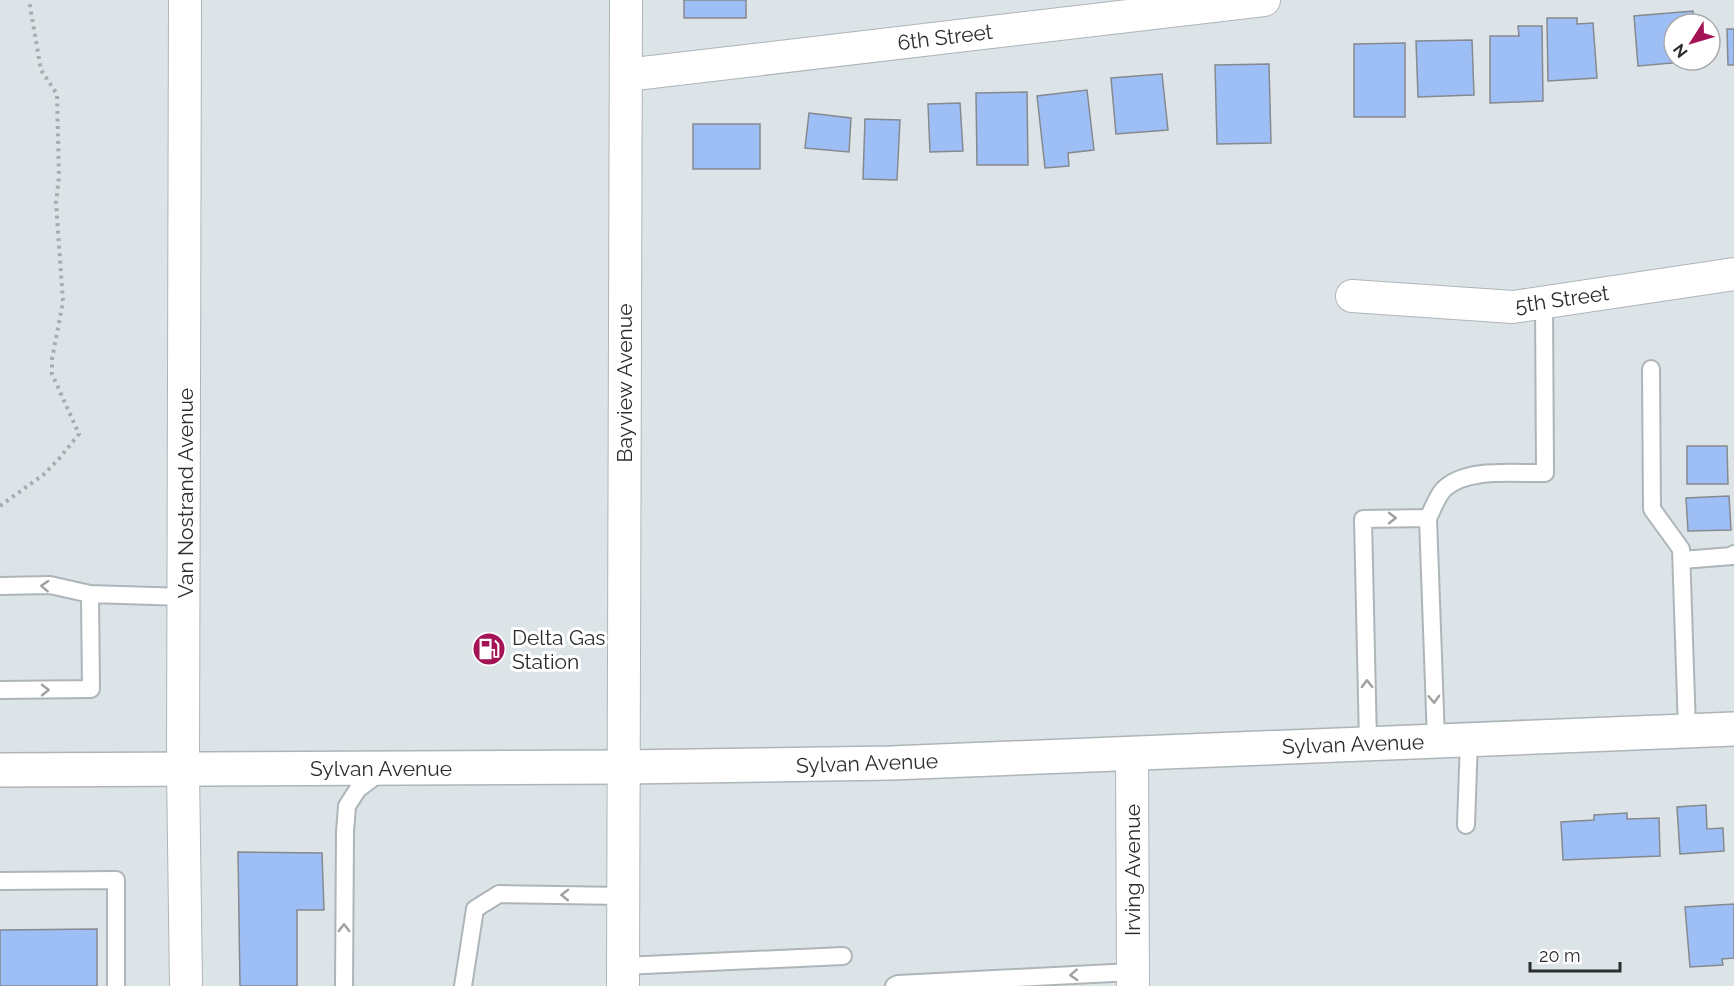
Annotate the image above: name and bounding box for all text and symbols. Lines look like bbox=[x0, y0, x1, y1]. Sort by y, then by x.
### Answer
north arrow bbox=[1662, 12, 1722, 72]
street label: 6th Street bbox=[896, 19, 994, 55]
text: N bbox=[1669, 40, 1692, 61]
street label: 5th Street bbox=[1514, 280, 1610, 318]
street label: Bayview Avenue bbox=[612, 303, 637, 463]
street label: Van Nostrand Avenue bbox=[173, 388, 198, 598]
one-way arrow bbox=[1388, 512, 1397, 524]
one-way arrow bbox=[41, 579, 50, 592]
place label: Delta Gas Station bbox=[512, 625, 606, 674]
fuel station icon: Delta Gas Station bbox=[471, 631, 507, 667]
one-way arrow bbox=[1361, 680, 1373, 689]
one-way arrow bbox=[41, 684, 50, 696]
one-way arrow bbox=[1428, 694, 1441, 703]
street label: Sylvan Avenue bbox=[1282, 729, 1424, 759]
street label: Sylvan Avenue bbox=[796, 748, 938, 778]
street label: Sylvan Avenue bbox=[310, 756, 452, 781]
street label: Irving Avenue bbox=[1120, 804, 1145, 936]
one-way arrow bbox=[560, 889, 569, 901]
one-way arrow bbox=[338, 923, 350, 932]
scale bar bbox=[1530, 935, 1620, 973]
text: 20 m bbox=[1539, 945, 1581, 966]
one-way arrow bbox=[1070, 968, 1079, 981]

